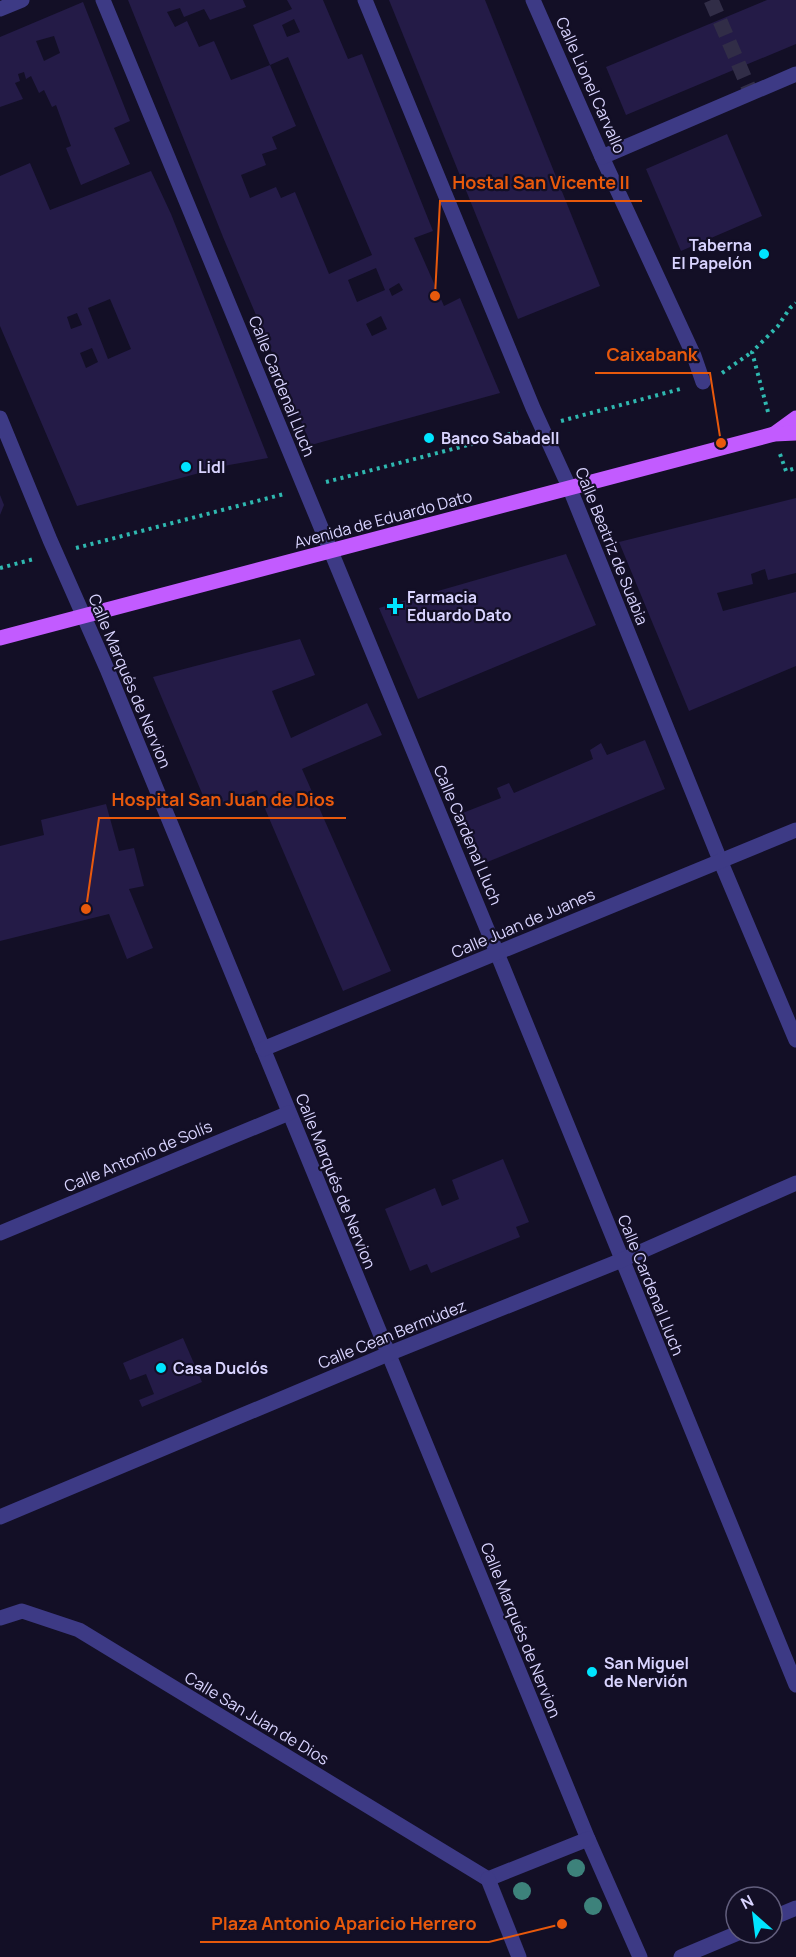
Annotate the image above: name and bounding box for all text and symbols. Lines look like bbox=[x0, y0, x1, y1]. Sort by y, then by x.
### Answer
street label: Calle Lionel Carvallo bbox=[551, 13, 631, 157]
callout: Hostal San Vicente II bbox=[440, 165, 642, 201]
text: Hostal San Vicente II bbox=[452, 170, 630, 194]
place label: Taberna El Papelón bbox=[672, 234, 752, 274]
marker: Taberna El Papelón bbox=[757, 247, 771, 261]
street label: Calle Cardenal Lluch bbox=[244, 312, 320, 460]
callout: Caixabank bbox=[595, 337, 710, 373]
text: Caixabank bbox=[606, 342, 699, 366]
place label: Banco Sabadell bbox=[441, 427, 560, 449]
marker: Banco Sabadell bbox=[422, 431, 436, 445]
place label: Lidl bbox=[198, 456, 225, 478]
marker: Lidl bbox=[179, 460, 193, 474]
street label: Calle Beatriz de Suabia bbox=[570, 464, 654, 628]
street label: Avenida de Eduardo Dato bbox=[292, 485, 474, 553]
place label: Farmacia Eduardo Dato bbox=[407, 586, 512, 626]
street label: Calle Marqués de Nervion bbox=[83, 590, 177, 772]
marker: Farmacia Eduardo Dato bbox=[388, 599, 402, 613]
street label: Calle Cardenal Lluch bbox=[429, 762, 507, 908]
callout: Hospital San Juan de Dios bbox=[99, 782, 346, 818]
text: Hospital San Juan de Dios bbox=[112, 787, 335, 811]
street label: Calle Juan de Juanes bbox=[448, 883, 598, 963]
street label: Calle Marqués de Nervion bbox=[291, 1090, 381, 1272]
street label: Calle Antonio de Solís bbox=[61, 1115, 215, 1197]
street label: Calle Cardenal Lluch bbox=[613, 1211, 689, 1359]
street label: Calle Cean Bermúdez bbox=[315, 1294, 469, 1374]
place label: Casa Duclós bbox=[173, 1357, 268, 1379]
marker: Casa Duclós bbox=[154, 1361, 168, 1375]
street label: Calle Marqués de Nervion bbox=[476, 1539, 566, 1721]
place label: San Miguel de Nervión bbox=[604, 1652, 689, 1692]
marker: San Miguel de Nervión bbox=[585, 1665, 599, 1679]
street label: Calle San Juan de Dios bbox=[181, 1666, 333, 1770]
north arrow bbox=[724, 1885, 784, 1945]
text: N bbox=[737, 1889, 757, 1914]
callout: Plaza Antonio Aparicio Herrero bbox=[200, 1906, 489, 1942]
text: Plaza Antonio Aparicio Herrero bbox=[211, 1911, 477, 1935]

